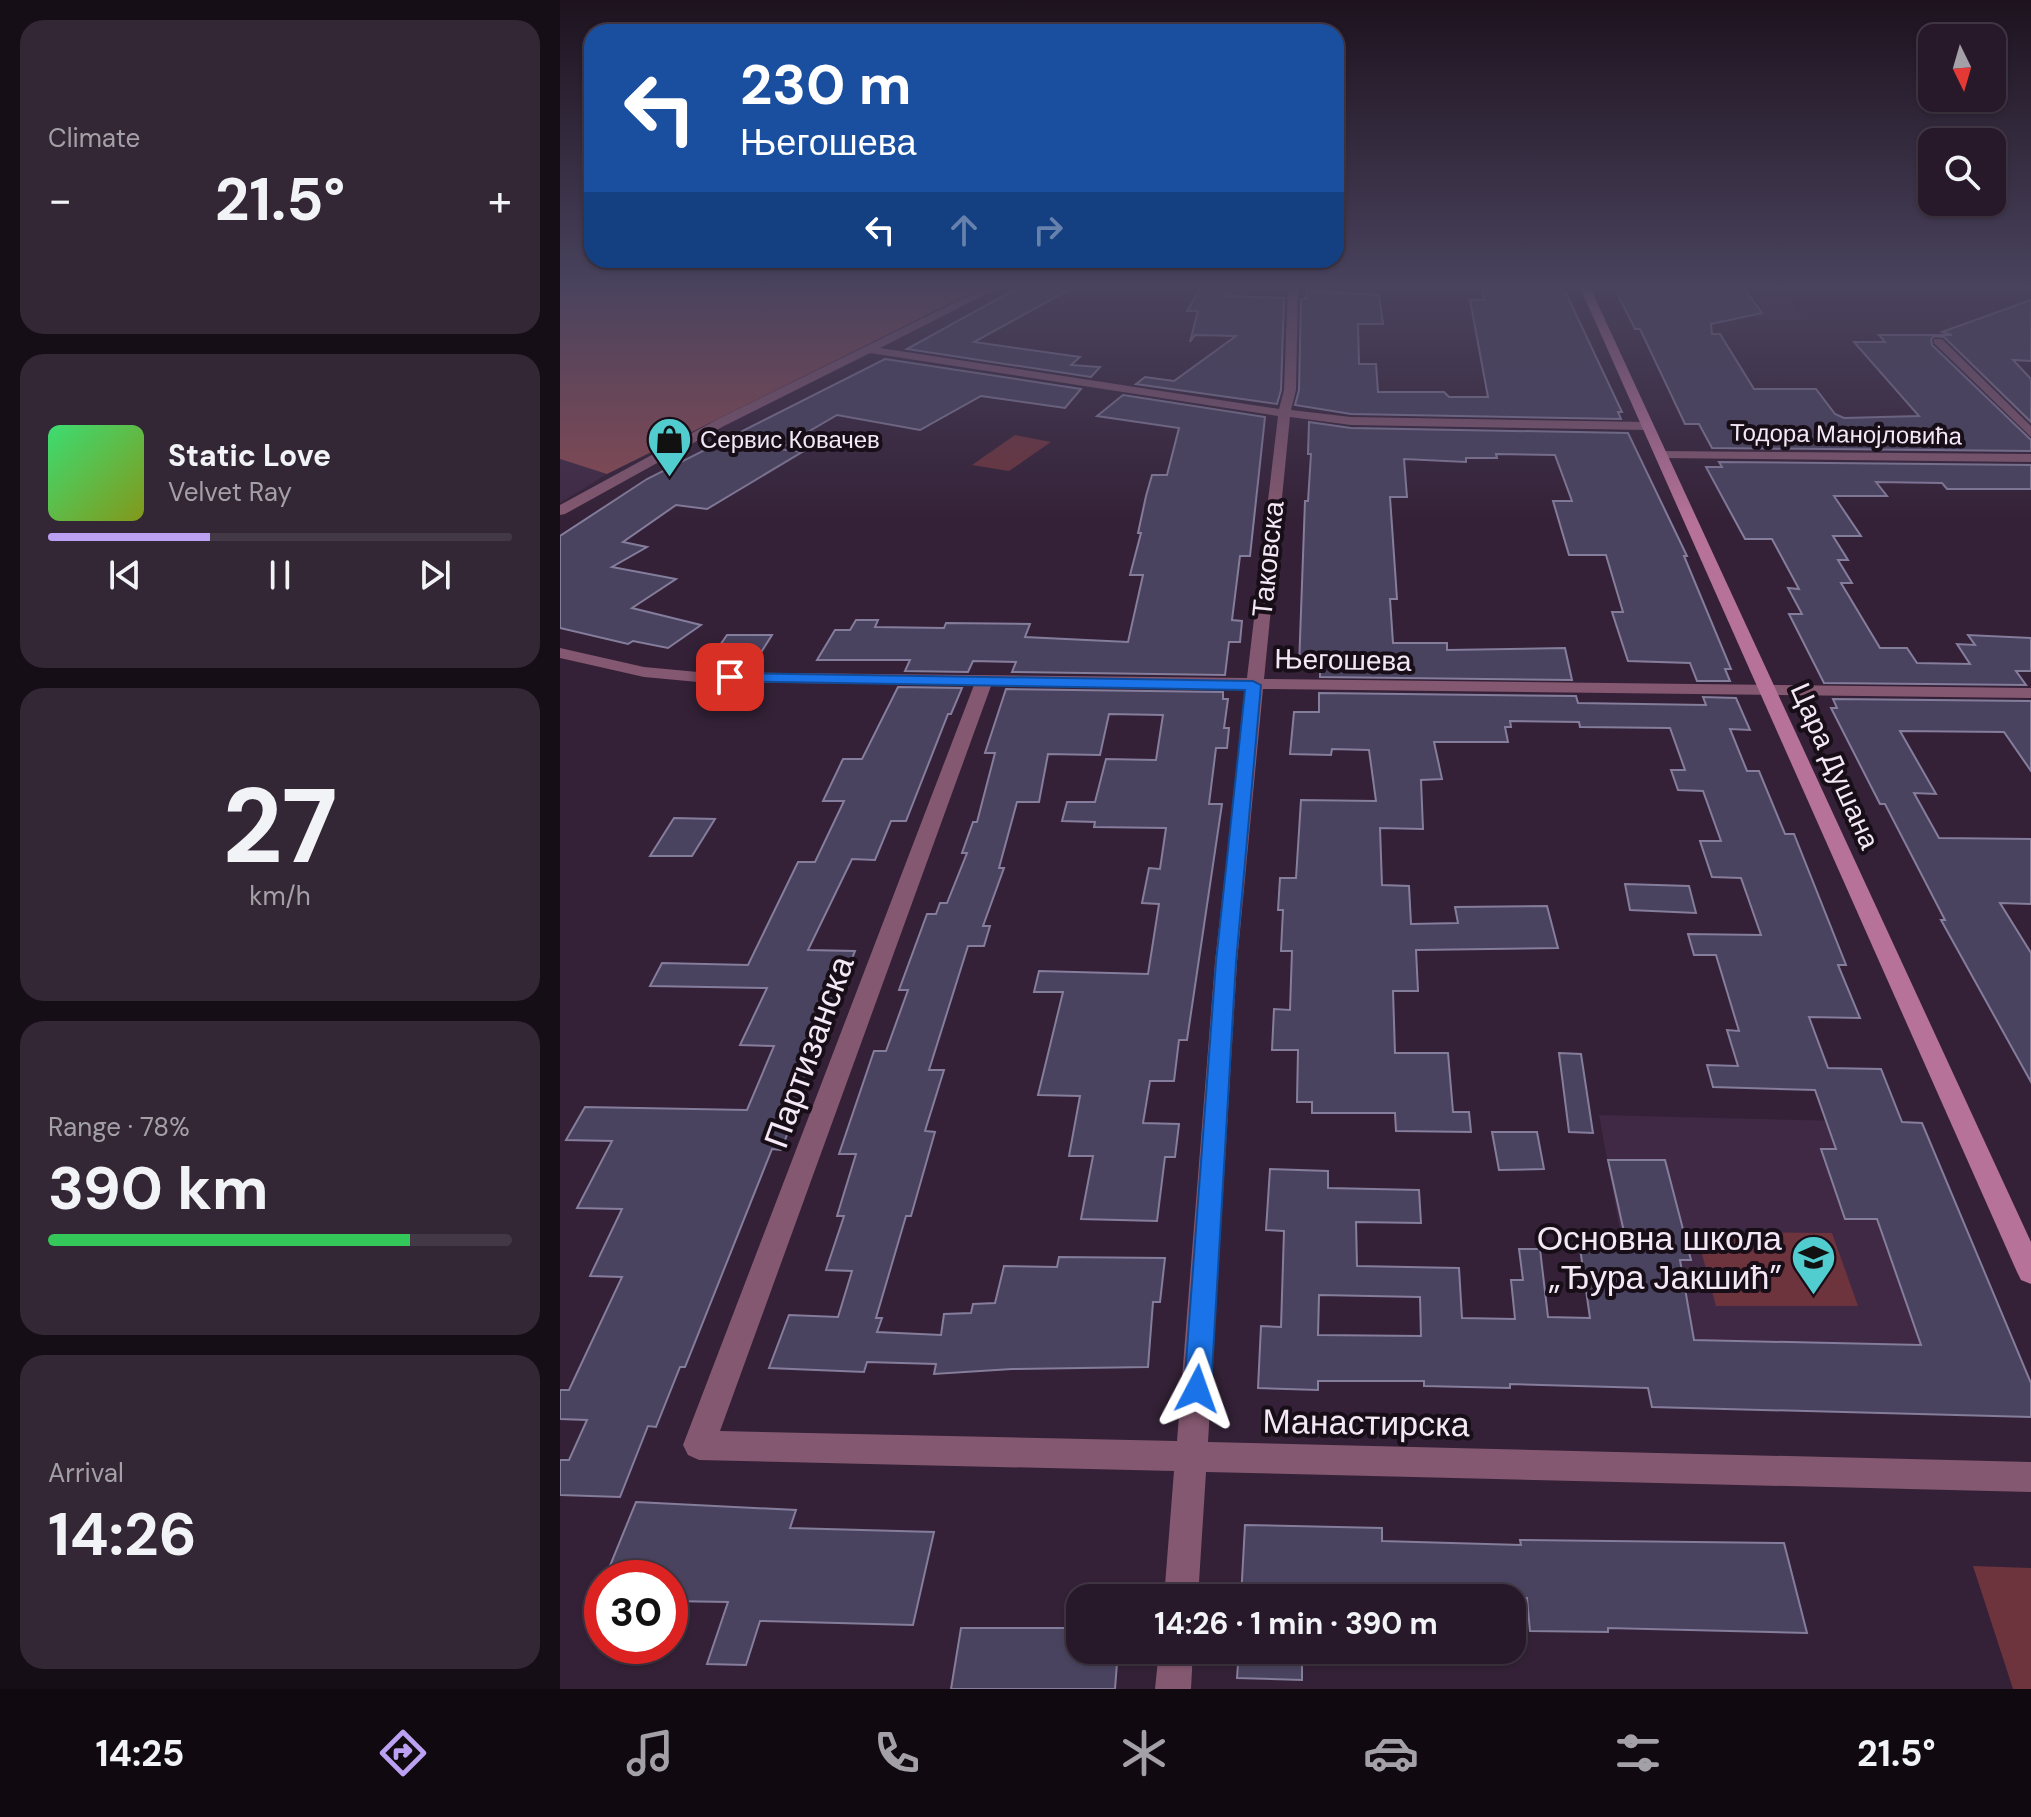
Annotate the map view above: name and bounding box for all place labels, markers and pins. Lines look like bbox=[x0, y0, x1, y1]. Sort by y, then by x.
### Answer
shop icon: Сервис Ковачев bbox=[645, 415, 693, 478]
place label: Сервис Ковачев bbox=[700, 424, 880, 455]
pin bbox=[696, 643, 764, 711]
place label: Основна школа „Ђура Јакшић” bbox=[1537, 1216, 1782, 1300]
school or university icon: Основна школа „Ђура Јакшић” bbox=[1789, 1234, 1837, 1297]

